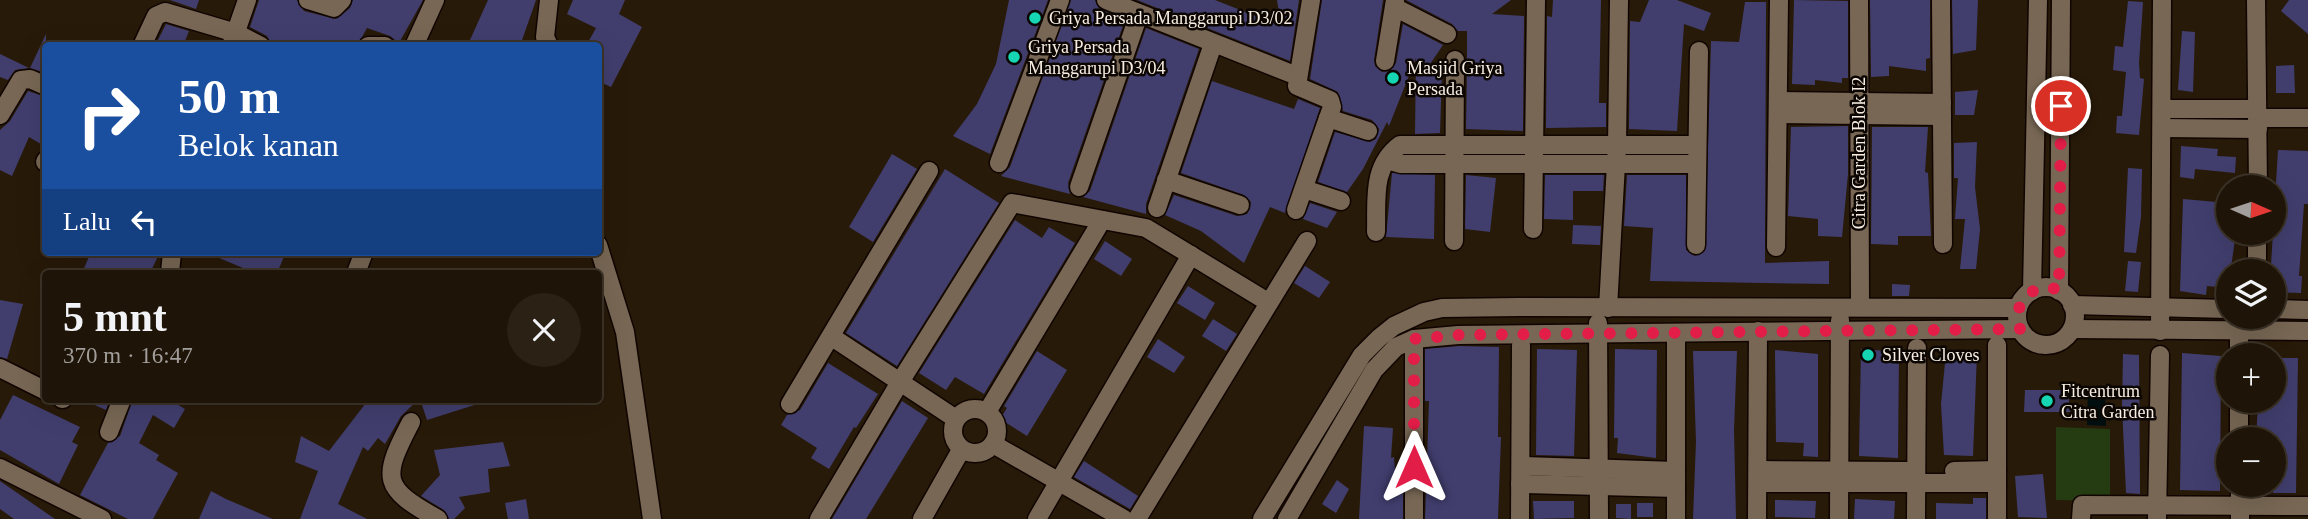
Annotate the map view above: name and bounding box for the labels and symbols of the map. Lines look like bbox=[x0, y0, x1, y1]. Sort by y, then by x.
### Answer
place label: Griya Persada Manggarupi D3/02 bbox=[1049, 8, 1292, 28]
marker: Griya Persada Manggarupi D3/02 bbox=[1027, 10, 1043, 26]
place label: Griya Persada Manggarupi D3/04 bbox=[1028, 37, 1165, 78]
marker: Griya Persada Manggarupi D3/04 bbox=[1006, 49, 1022, 65]
place label: Masjid Griya Persada bbox=[1407, 58, 1502, 99]
marker: Masjid Griya Persada bbox=[1385, 70, 1401, 86]
pin bbox=[2031, 76, 2091, 136]
street label: Citra Garden Blok I2 bbox=[1849, 77, 1869, 229]
north arrow bbox=[2216, 175, 2286, 245]
place label: Silver Cloves bbox=[1882, 345, 1980, 365]
marker: Silver Cloves bbox=[1860, 347, 1876, 363]
place label: Fitcentrum Citra Garden bbox=[2061, 381, 2154, 422]
marker: Fitcentrum Citra Garden bbox=[2039, 393, 2055, 409]
position arrow bbox=[1377, 430, 1451, 504]

